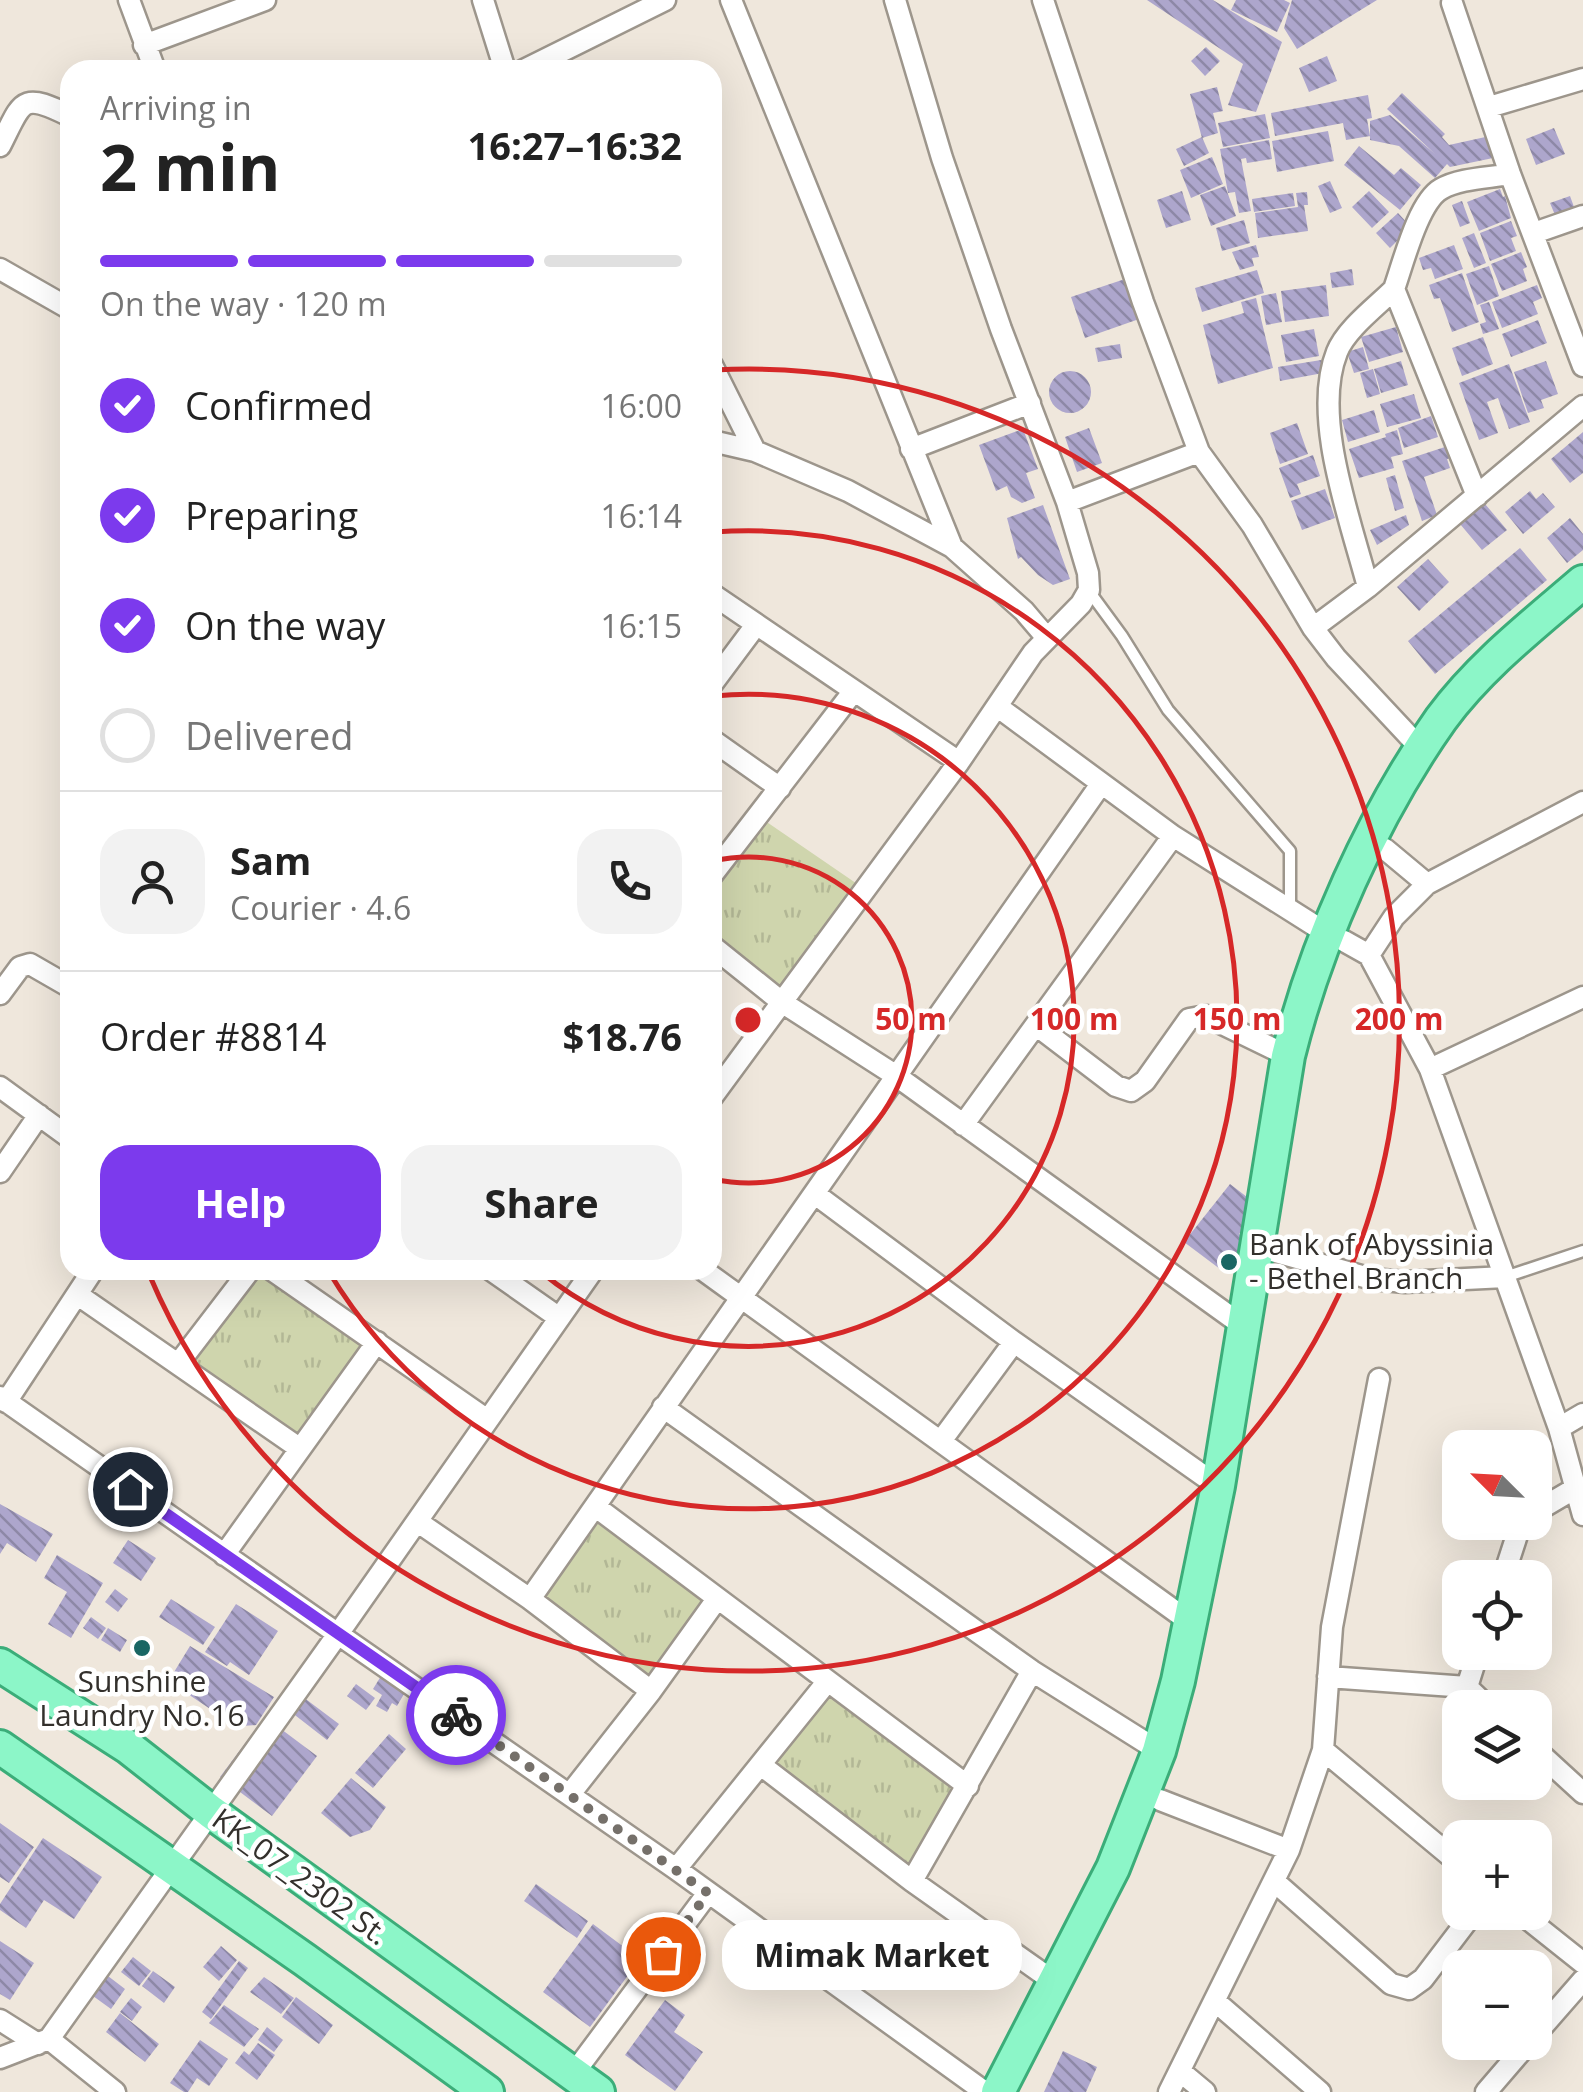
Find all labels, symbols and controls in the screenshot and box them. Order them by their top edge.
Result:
text: Arriving in [100,86,252,129]
text: 16:27–16:32 [468,119,682,171]
text: 2 min [100,122,280,210]
text: On the way · 120 m [100,282,387,325]
icon: check [100,378,155,433]
text: Confirmed [185,379,373,431]
text: 16:00 [600,384,682,427]
icon: check [100,488,155,543]
text: Preparing [185,489,358,541]
text: 16:14 [600,494,682,537]
icon: check [100,598,155,653]
text: On the way [185,599,385,651]
text: 16:15 [600,604,682,647]
text: Delivered [185,709,354,761]
button: person [100,829,205,934]
button: phone [577,829,682,934]
text: Sam [230,834,311,886]
text: Courier · 4.6 [230,886,411,929]
text: 50 m [875,998,947,1039]
text: 100 m [1030,998,1118,1039]
text: 150 m [1193,998,1281,1039]
text: 200 m [1355,998,1443,1039]
centre of rings [730,1002,766,1038]
text: Order #8814 [100,1010,327,1062]
text: $18.76 [563,1010,682,1062]
button: Help [100,1145,381,1260]
button: Share [401,1145,682,1260]
place label: Bank of Abyssinia - Bethel Branch [1249,1223,1494,1298]
marker: Bank of Abyssinia - Bethel Branch [1218,1251,1240,1273]
north arrow [1442,1430,1552,1540]
map controls [1442,1430,1552,2060]
pin [88,1447,173,1532]
icon: home [103,1462,158,1517]
button: locate [1442,1560,1552,1670]
marker: Sunshine Laundry No.16 [131,1637,153,1659]
place label: Sunshine Laundry No.16 [39,1660,245,1735]
courier [406,1665,506,1765]
icon: bike [429,1688,484,1743]
button: layers [1442,1690,1552,1800]
street label: KK_07_2302 St. [204,1798,397,1954]
button: + [1442,1820,1552,1930]
pin [621,1912,706,1997]
callout: Mimak Market [723,1919,1023,1989]
icon: bag [636,1927,691,1982]
text: Mimak Market [754,1933,990,1976]
button: − [1442,1950,1552,2060]

